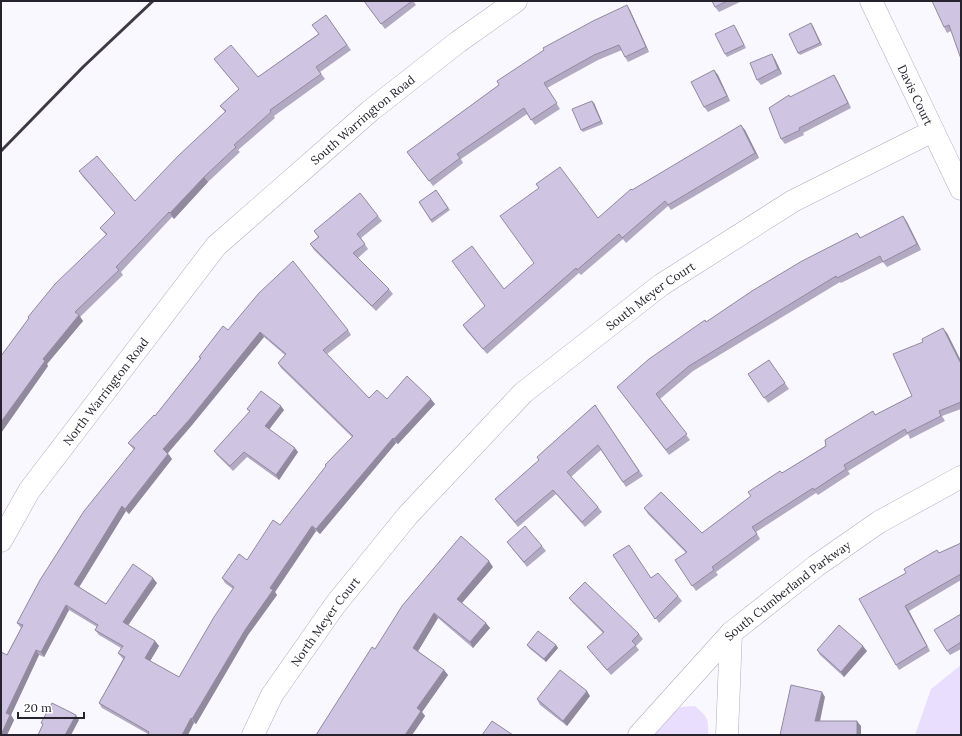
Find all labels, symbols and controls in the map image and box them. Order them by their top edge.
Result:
street label: Davis Court [895,62,937,128]
street label: South Warrington Road [307,72,417,167]
street label: South Meyer Court [602,258,698,333]
street label: North Warrington Road [59,334,151,448]
street label: South Cumberland Parkway [721,537,854,643]
street label: North Meyer Court [287,573,363,669]
scale bar [18,694,84,720]
text: 20 m [24,700,52,715]

